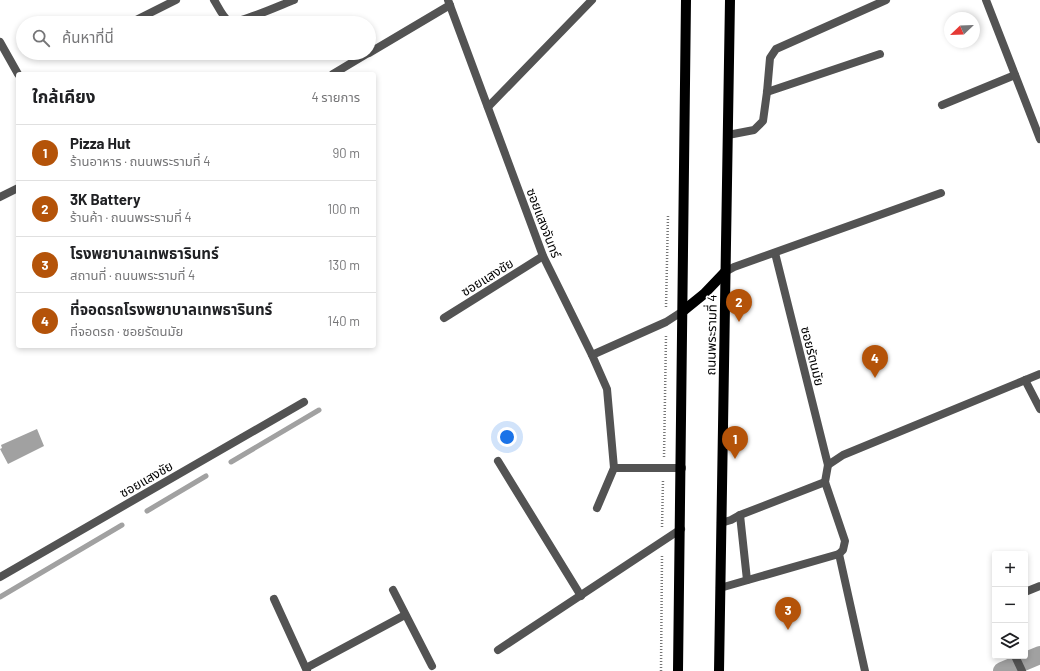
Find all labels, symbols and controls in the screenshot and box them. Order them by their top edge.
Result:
north arrow [944,12,980,48]
search box [16,16,376,60]
icon: search [30,27,52,49]
text: ค้นหาที่นี่ [62,28,114,46]
text: ใกล้เคียง [32,86,95,106]
text: 4 รายการ [311,89,360,105]
text: Pizza Hut [70,134,131,152]
text: 1 [43,145,47,161]
text: 90 m [333,145,360,161]
text: ร้านอาหาร · ถนนพระรามที่ 4 [70,153,210,169]
street label: ซอยแสงจันทร์ [523,186,565,261]
text: 3K Battery [70,190,140,208]
text: 2 [41,201,49,217]
text: 100 m [327,201,360,217]
text: ร้านค้า · ถนนพระรามที่ 4 [70,209,192,225]
text: โรงพยาบาลเทพธารินทร์ [70,244,219,262]
street label: ซอยแสงชัย [458,255,516,299]
text: 3 [41,257,49,273]
text: 130 m [328,257,360,273]
text: สถานที่ · ถนนพระรามที่ 4 [70,267,195,283]
pin: 2 [726,289,752,322]
street label: ถนนพระรามที่ 4 [701,294,720,376]
text: ที่จอดรถโรงพยาบาลเทพธารินทร์ [70,300,272,318]
text: 4 [41,313,49,329]
text: 140 m [328,313,360,329]
text: ที่จอดรถ · ซอยรัตนมัย [70,323,183,339]
street label: ซอยรัตนมัย [798,325,828,387]
pin: 4 [862,345,888,378]
pin: 1 [722,426,748,459]
your location [497,427,517,447]
street label: ซอยแสงชัย [116,457,176,501]
map controls [992,551,1028,659]
button: + [992,551,1028,587]
button: − [992,587,1028,623]
pin: 3 [775,597,801,630]
button: layers [992,623,1028,659]

